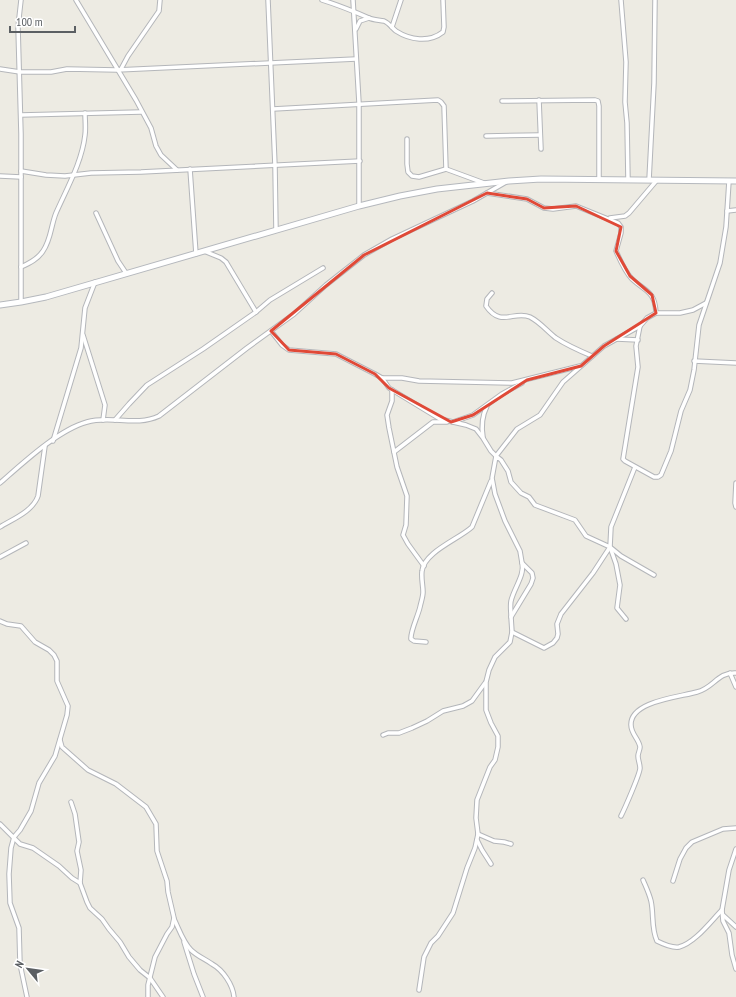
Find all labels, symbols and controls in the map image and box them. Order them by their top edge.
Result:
scale bar [10,8,75,34]
text: 100 m [16,14,43,29]
north arrow [8,949,48,989]
text: N [12,958,27,970]

